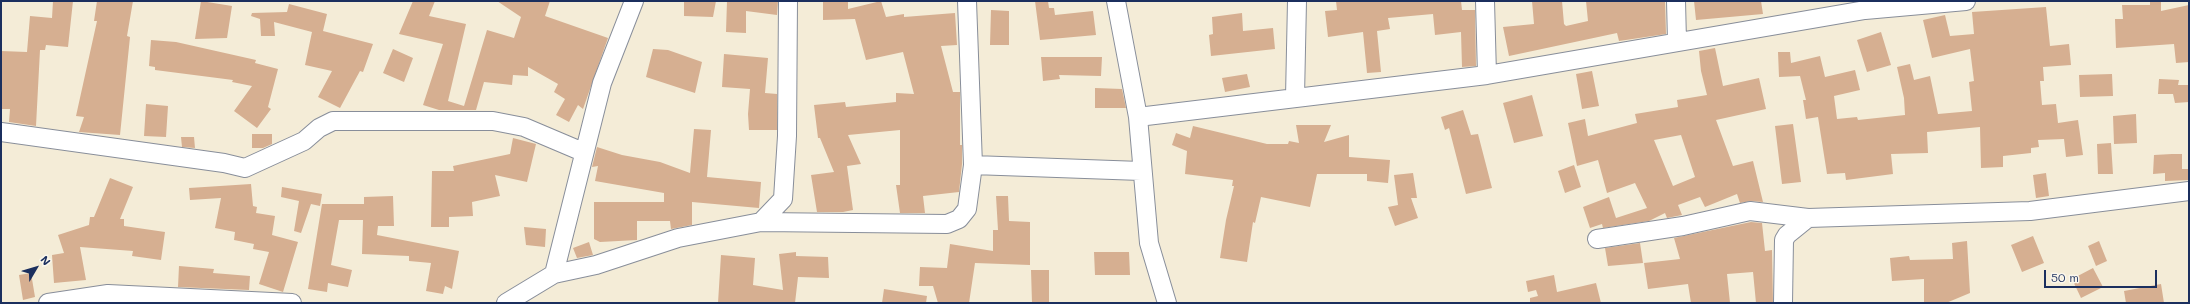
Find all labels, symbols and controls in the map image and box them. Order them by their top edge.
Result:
north arrow [16,248,56,288]
text: N [37,252,54,268]
scale bar [2046,262,2159,288]
text: 50 m [2051,269,2079,285]

